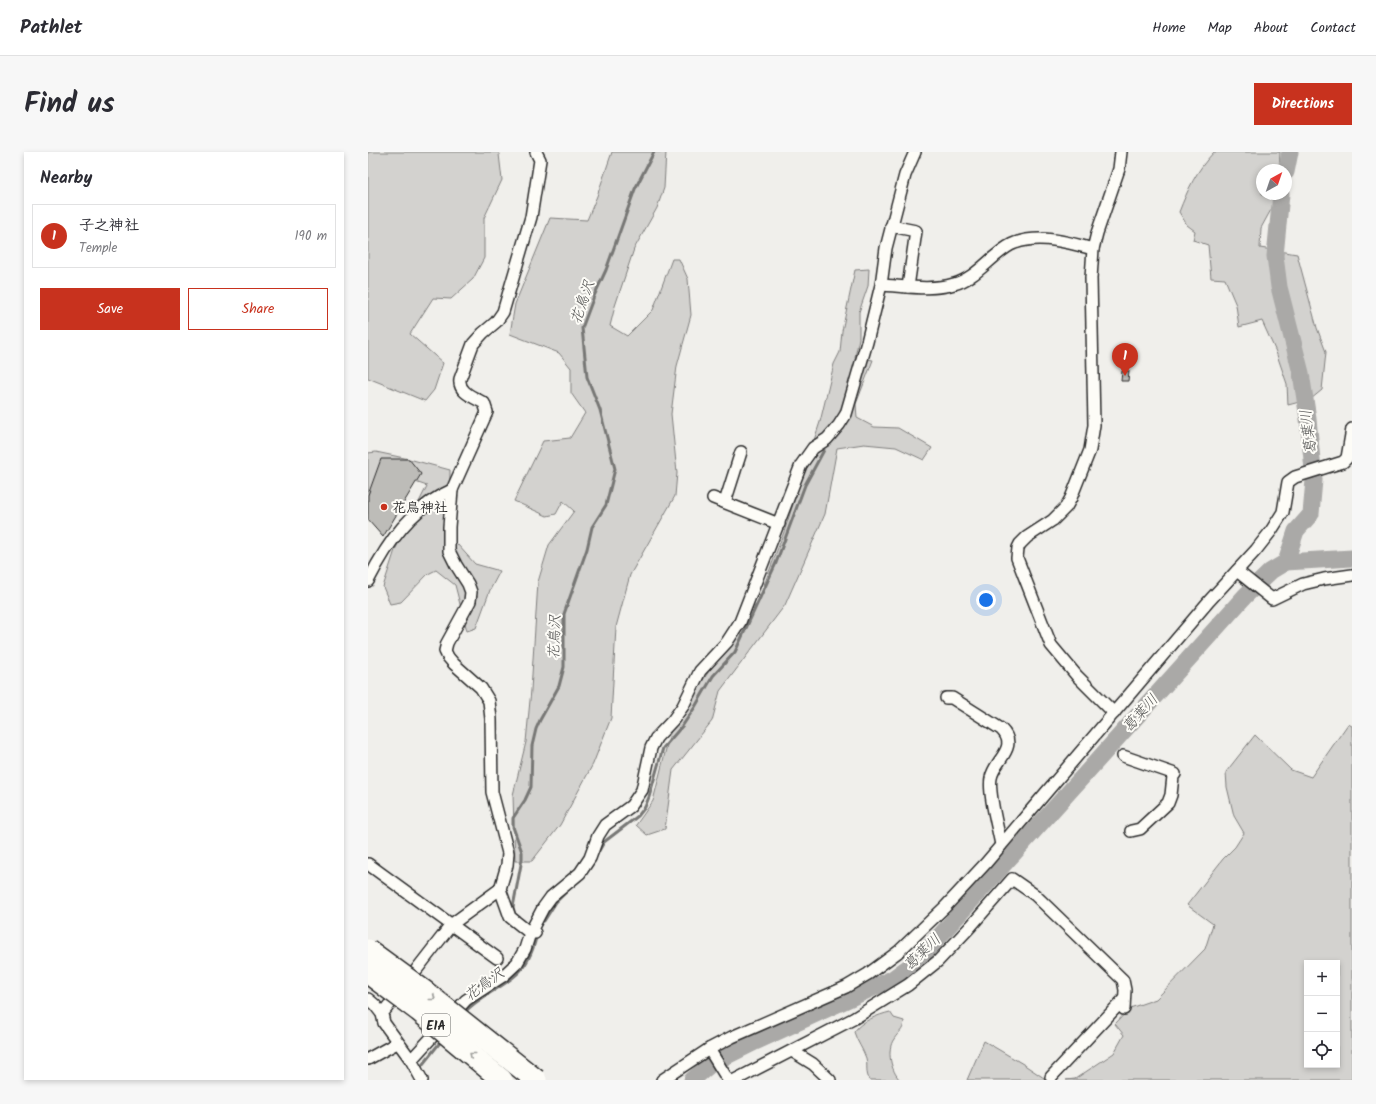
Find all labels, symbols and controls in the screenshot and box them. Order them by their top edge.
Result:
text: Pathlet [20,13,82,43]
text: Home [1152,17,1186,39]
text: Map [1208,17,1232,39]
text: About [1254,17,1288,39]
text: Contact [1310,17,1356,39]
text: Find us [24,82,115,127]
button: Directions [1254,83,1352,125]
north arrow [1256,164,1292,200]
text: Nearby [40,165,92,192]
text: 子之神社 [79,214,139,238]
text: 1 [52,226,56,247]
text: 190 m [295,226,327,247]
text: Temple [79,238,117,259]
water label: 花鳥沢 [564,276,602,328]
button: Save [40,288,180,330]
button: Share [188,288,328,330]
pin: 1 [1112,343,1138,376]
water label: 葛葉川 [1294,408,1324,456]
place label: 花鳥神社 [392,497,448,519]
marker: 花鳥神社 [379,502,389,512]
your location [976,590,996,610]
water label: 花鳥沢 [542,613,568,660]
water label: 葛葉川 [1117,689,1165,738]
water label: 葛葉川 [898,928,947,977]
map controls [1304,960,1340,1068]
button: + [1304,960,1340,996]
water label: 花鳥沢 [459,961,511,1008]
one-way arrow [428,994,435,1001]
button: − [1304,996,1340,1032]
road number: E1A [422,1014,450,1036]
button: locate [1304,1032,1340,1068]
one-way arrow [469,1053,477,1060]

